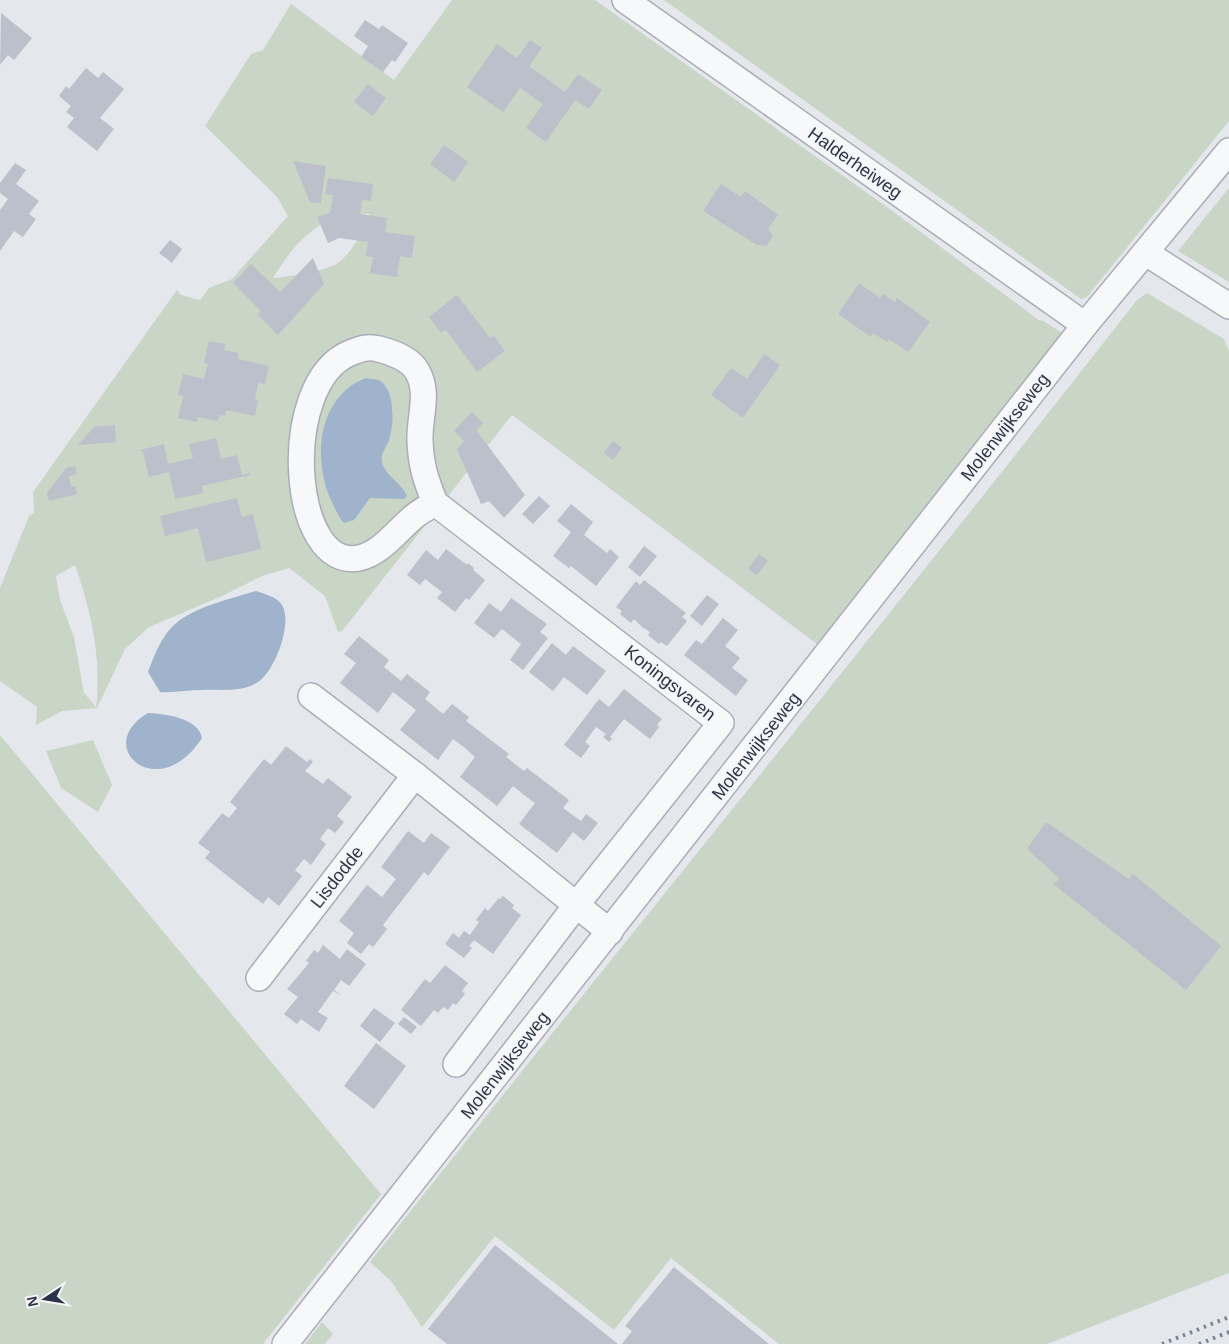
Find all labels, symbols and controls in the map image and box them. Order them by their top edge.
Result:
street label: Halderheiweg [804,123,906,203]
street label: Molenwijkseweg [957,369,1053,485]
street label: Koningsvaren [620,641,720,725]
street label: Molenwijkseweg [708,688,804,804]
street label: Lisdodde [307,842,367,912]
street label: Molenwijkseweg [457,1007,553,1123]
north arrow [20,1274,70,1324]
text: N [23,1295,41,1308]

